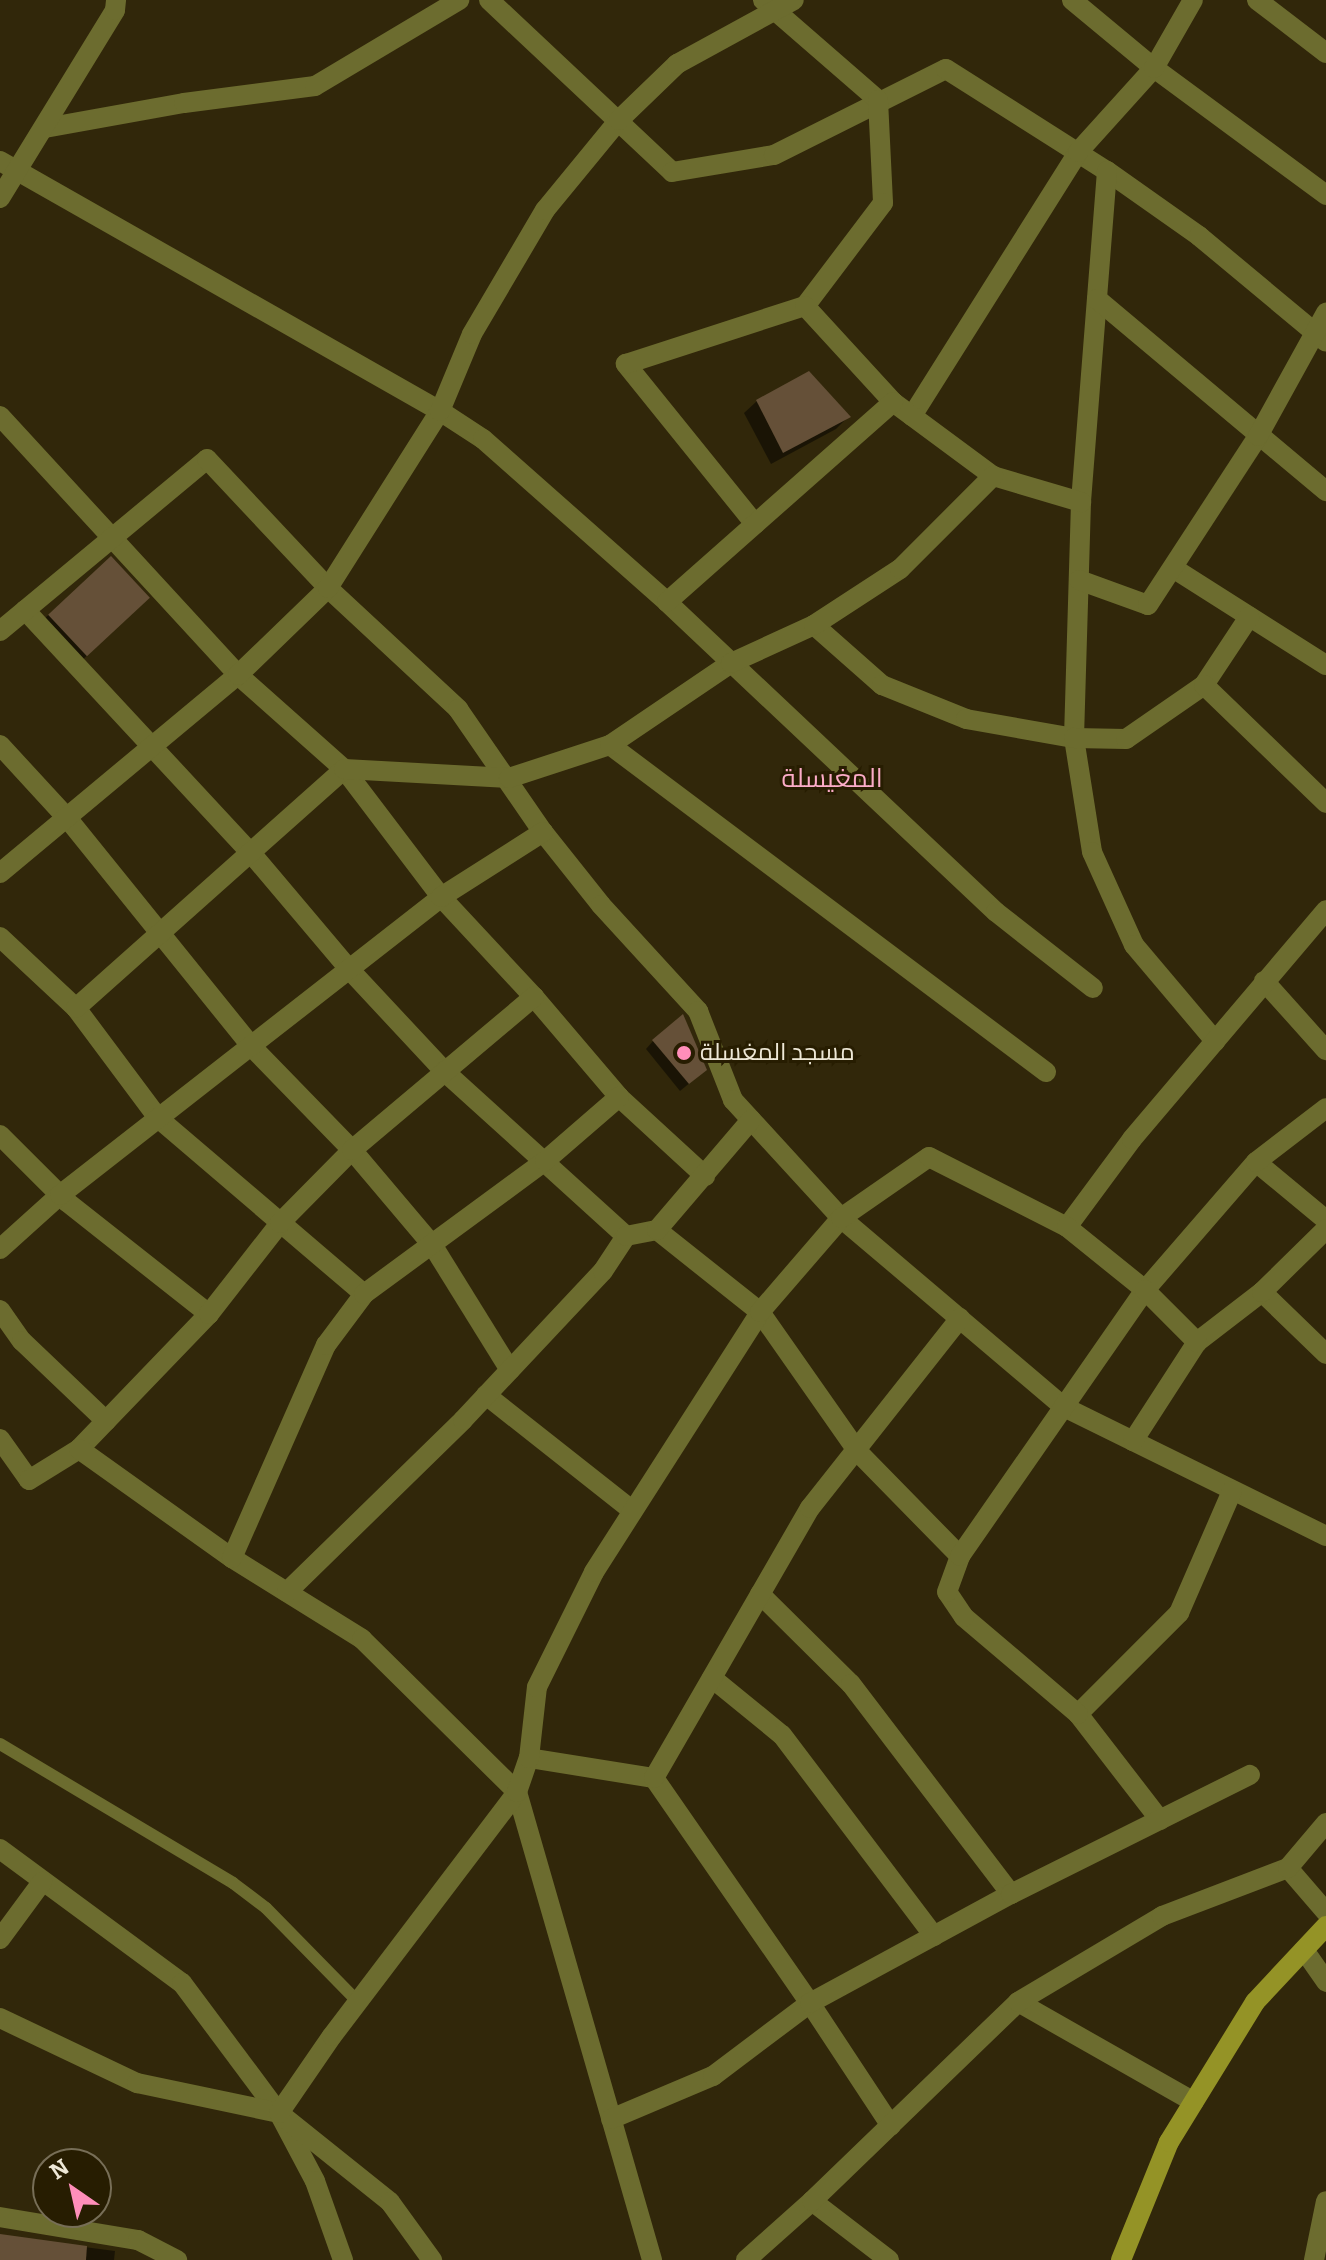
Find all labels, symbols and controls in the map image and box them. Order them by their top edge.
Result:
district label: المغيسلة [781,763,883,795]
place label: مسجد المغسلة [700,1039,855,1067]
marker: مسجد المغسلة [675,1044,693,1062]
north arrow [32,2148,112,2228]
text: N [45,2153,74,2185]

